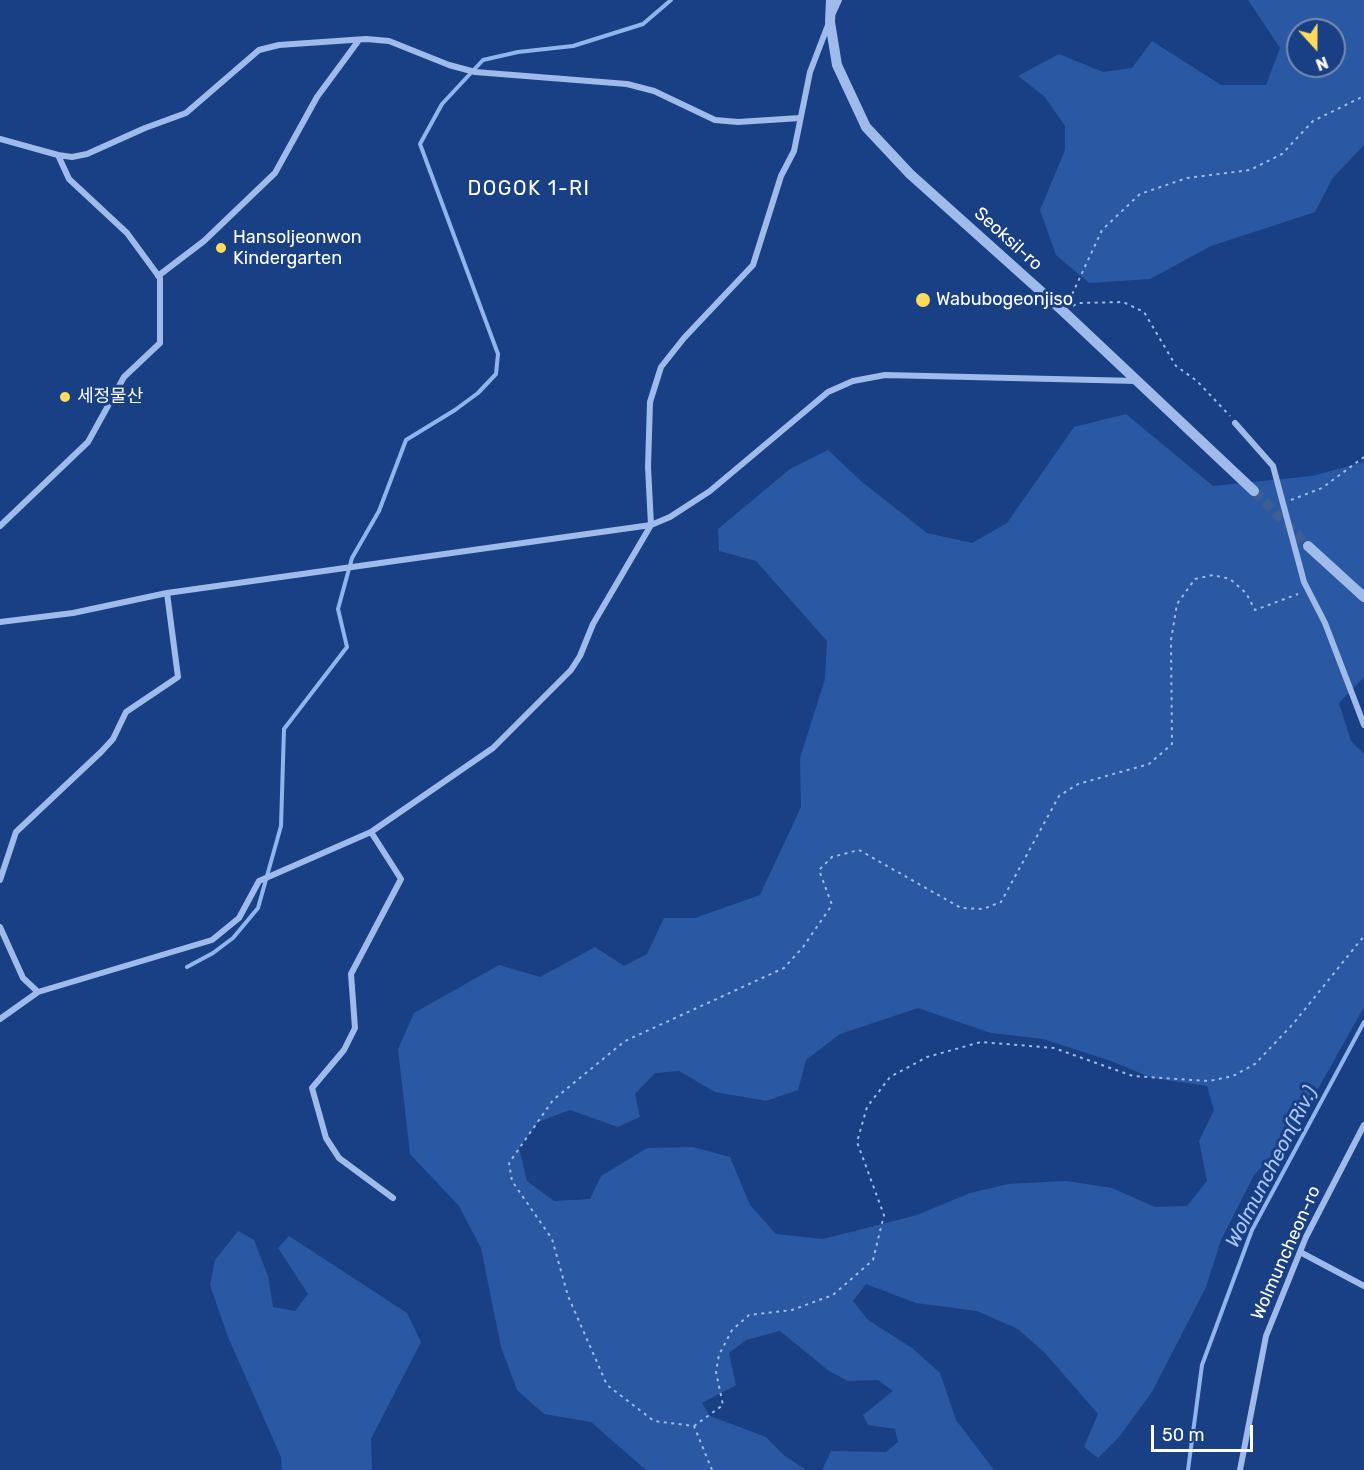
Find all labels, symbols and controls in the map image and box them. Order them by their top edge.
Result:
north arrow [1286,18,1346,78]
text: N [1313,52,1331,74]
district label: DOGOK 1-RI [467,177,591,201]
street label: Seoksil-ro [969,203,1047,275]
place label: Hansoljeonwon Kindergarten [233,227,362,270]
marker: Hansoljeonwon Kindergarten [214,241,228,255]
place label: Wabubogeonjiso [936,289,1073,311]
marker: Wabubogeonjiso [914,291,932,309]
place label: 세정물산 [77,386,143,408]
marker: 세정물산 [58,390,72,404]
water label: Wolmuncheon(Riv.) [1221,1082,1323,1252]
street label: Wolmuncheon-ro [1247,1183,1325,1323]
scale bar [1154,1413,1256,1451]
text: 50 m [1162,1424,1205,1446]

